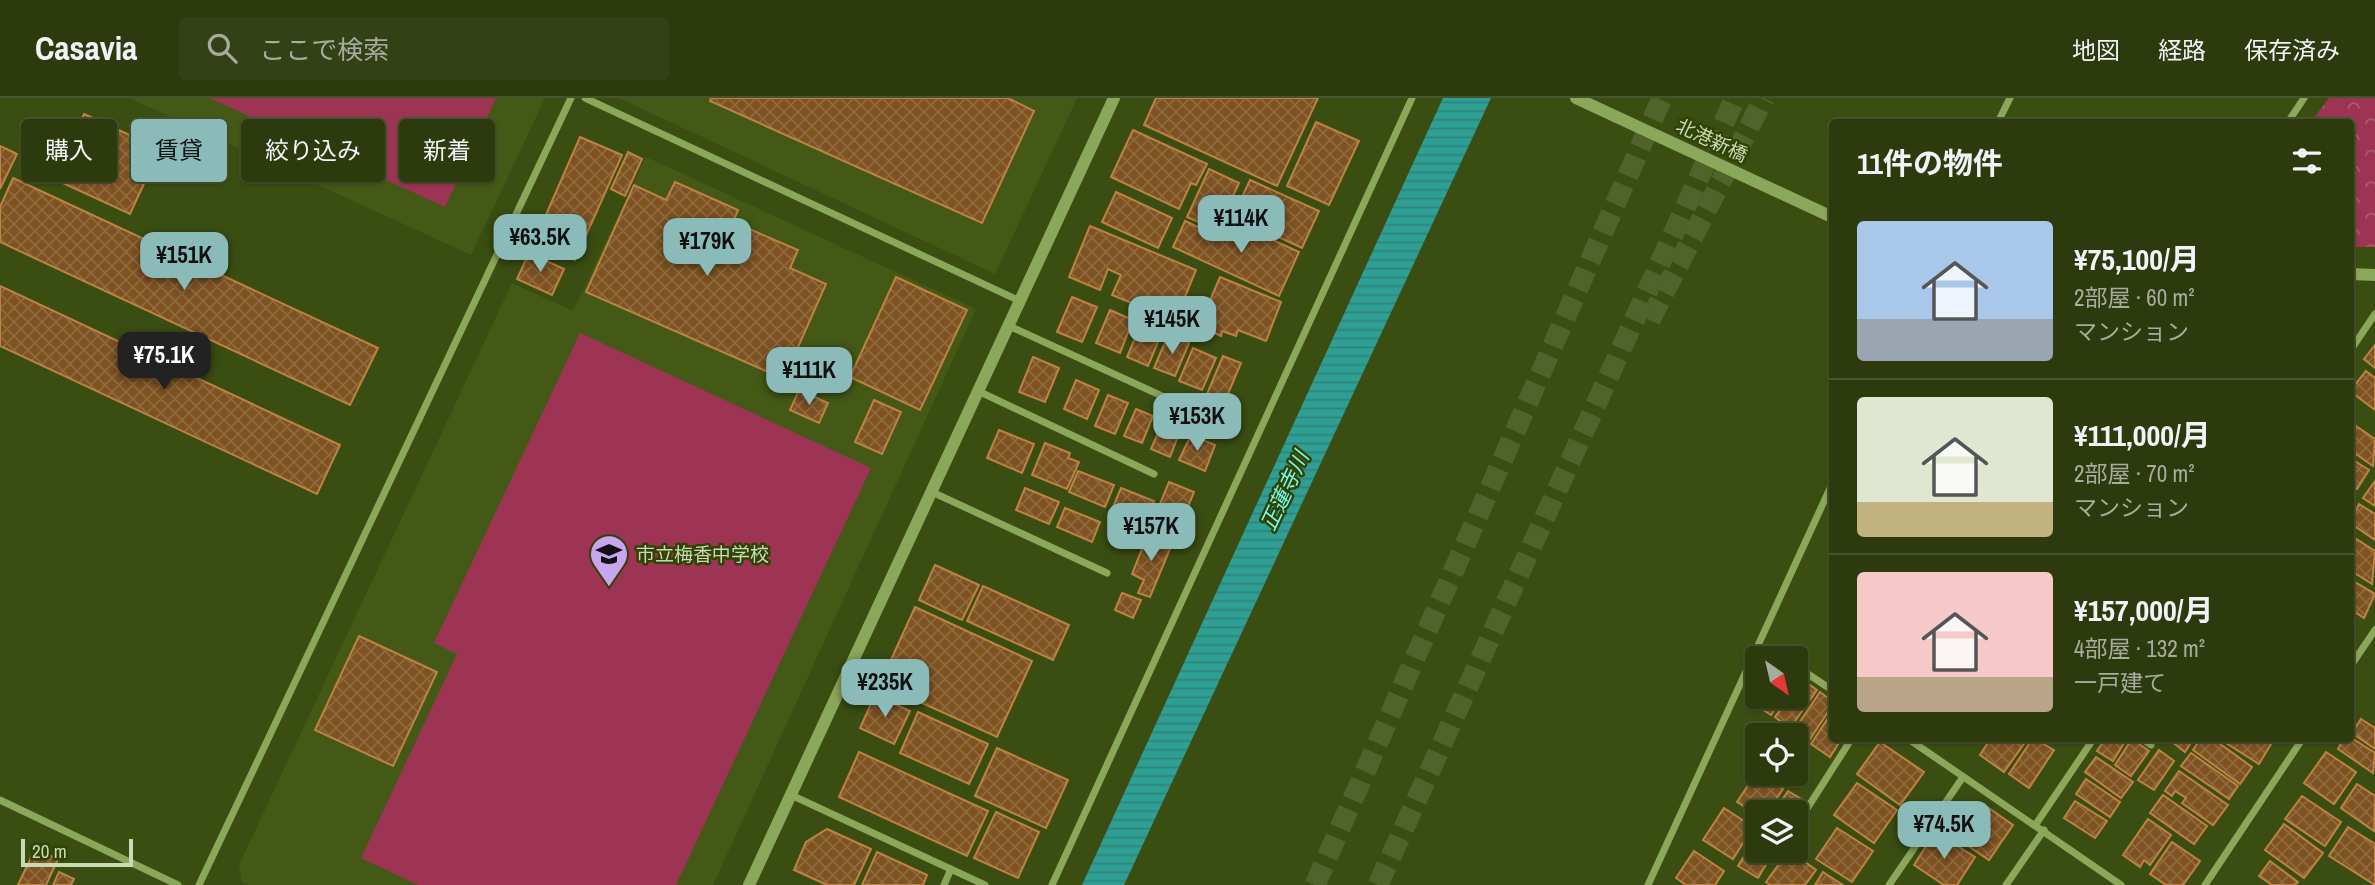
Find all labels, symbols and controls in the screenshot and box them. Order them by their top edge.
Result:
search box [179,17,669,80]
text: Casavia [35,26,137,70]
icon: search [203,29,241,67]
text: ここで検索 [259,32,389,67]
text: 地図 [2072,34,2120,66]
text: 経路 [2158,34,2206,66]
text: 保存済み [2244,34,2340,66]
street label: 北港新橋 [1672,112,1752,168]
chip: 購入 [21,119,117,182]
chip: 賃貸 [131,119,227,182]
chip: 絞り込み [241,119,385,182]
chip: 新着 [399,119,495,182]
icon: filters [2288,142,2326,180]
text: 11件の物件 [1857,143,2003,183]
pin: ¥114K [1192,195,1290,255]
text: ¥114K [1214,202,1268,233]
pin: ¥63.5K [483,214,597,274]
pin: ¥179K [658,218,756,278]
text: ¥63.5K [510,221,570,252]
text: ¥179K [679,225,735,256]
pin: ¥151K [135,232,233,292]
text: ¥151K [156,239,212,270]
text: ¥75,100/月 [2074,239,2200,279]
icon: home [1913,249,1997,333]
text: 2部屋 · 60 m² [2074,282,2194,313]
pin: ¥145K [1123,296,1221,356]
text: ¥145K [1144,303,1200,334]
text: マンション [2074,316,2189,347]
pin: ¥75.1K [107,332,221,392]
text: ¥75.1K [134,339,194,370]
pin: ¥111K [760,348,858,407]
text: ¥111K [782,354,836,385]
pin: ¥153K [1148,394,1246,453]
text: ¥153K [1169,400,1225,431]
text: ¥111,000/月 [2074,415,2211,455]
icon: home [1913,425,1997,509]
water label: 正蓮寺川 [1254,445,1316,535]
text: 2部屋 · 70 m² [2074,458,2194,489]
text: マンション [2074,492,2189,523]
pin: ¥157K [1102,504,1200,563]
text: ¥157K [1123,510,1179,541]
school or university icon: 市立梅香中学校 [588,533,630,588]
place label: 市立梅香中学校 [636,541,769,567]
text: ¥157,000/月 [2074,590,2213,630]
icon: home [1913,600,1997,684]
text: 4部屋 · 132 m² [2074,633,2205,664]
north arrow [1745,646,1808,709]
map controls [1745,646,1808,863]
pin: ¥235K [836,660,934,719]
text: ¥235K [857,666,913,697]
text: 一戸建て [2074,667,2166,698]
button: locate [1745,723,1808,786]
button: layers [1745,800,1808,863]
pin: ¥74.5K [1887,802,2001,861]
text: ¥74.5K [1914,808,1974,839]
scale bar [21,836,133,868]
text: 20 m [32,838,67,864]

